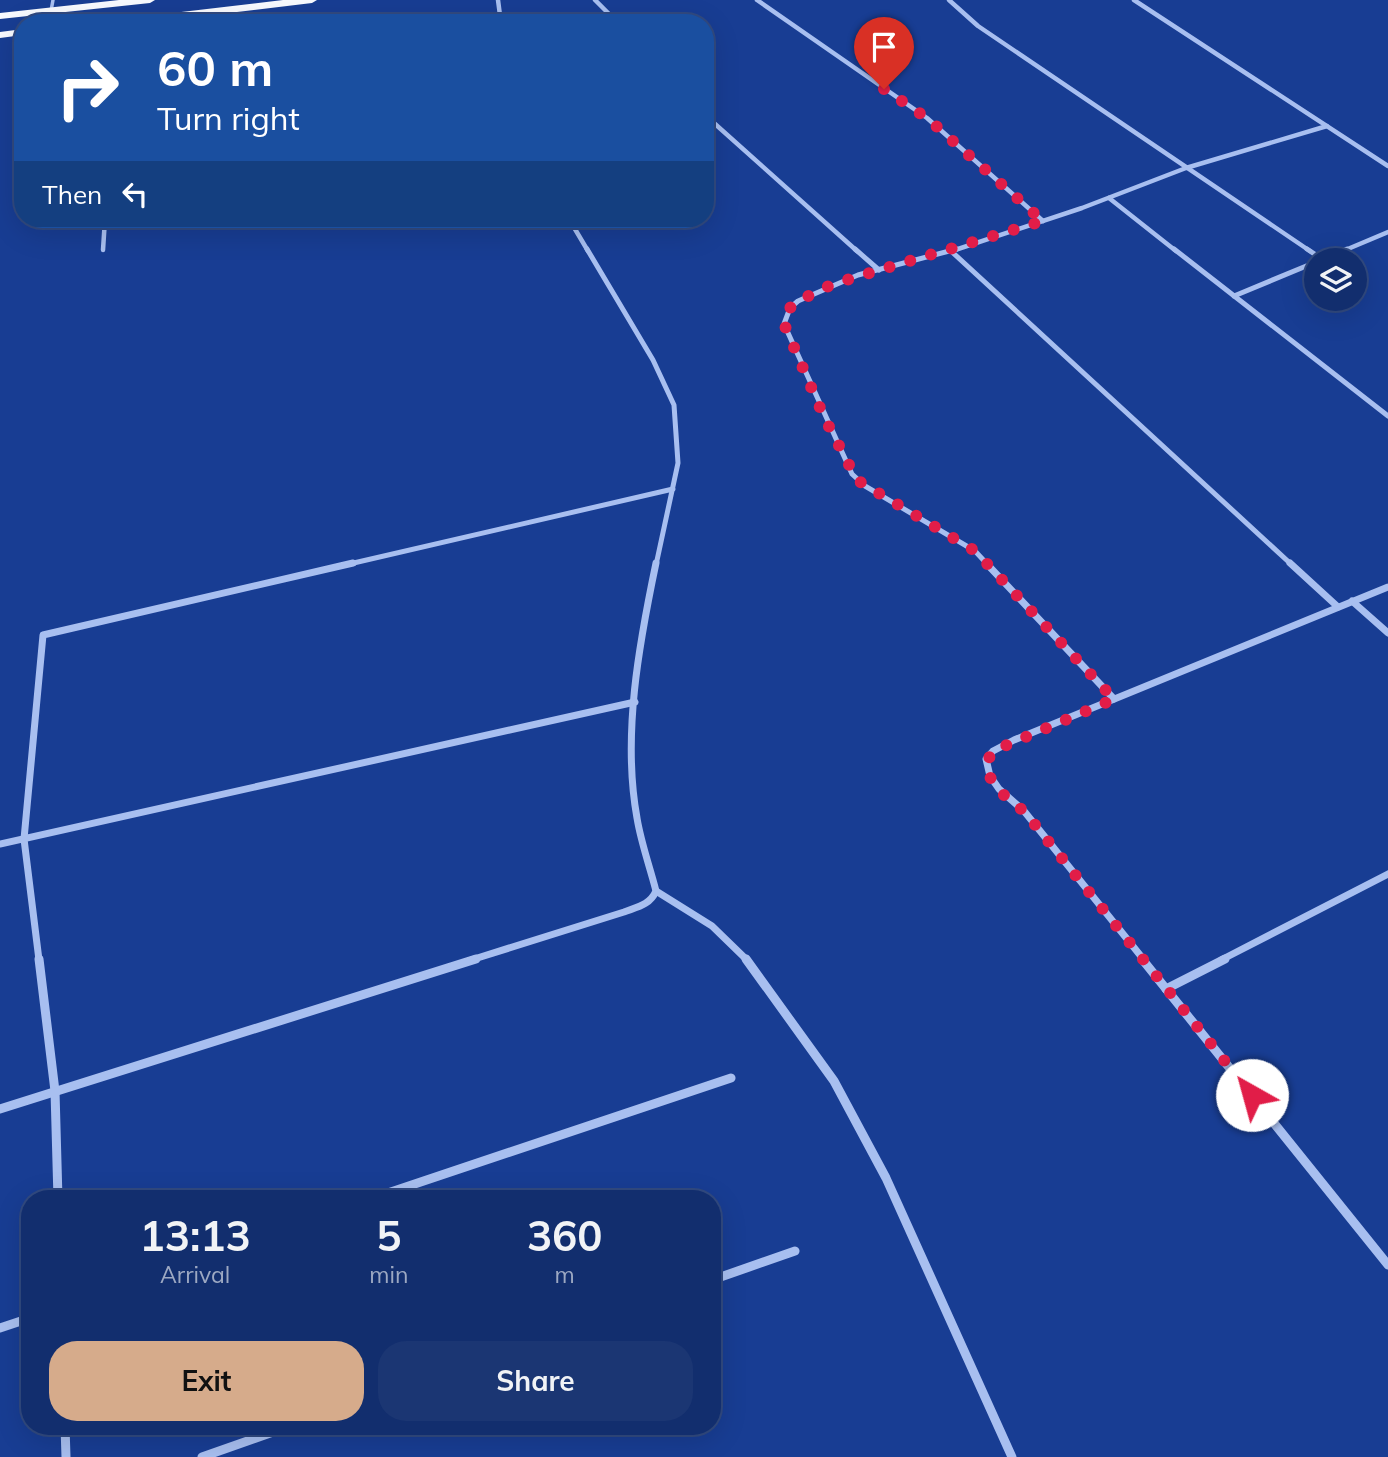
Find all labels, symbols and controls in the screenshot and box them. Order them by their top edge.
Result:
pin [854,17,914,89]
icon: arrive [865,28,903,66]
text: 60 m [157,37,273,98]
icon: right [42,42,133,133]
text: Turn right [157,98,300,138]
icon: left [116,175,154,213]
text: Then [42,178,102,211]
map controls [1304,248,1367,311]
button: layers [1304,248,1367,311]
position arrow [1215,1058,1289,1132]
text: 13:13 [140,1209,251,1262]
text: 5 [376,1209,401,1262]
text: 360 [527,1209,602,1262]
text: Arrival [160,1260,230,1289]
text: min [369,1260,408,1289]
text: m [555,1260,575,1289]
button: Exit [49,1341,364,1421]
button: Share [378,1341,693,1421]

